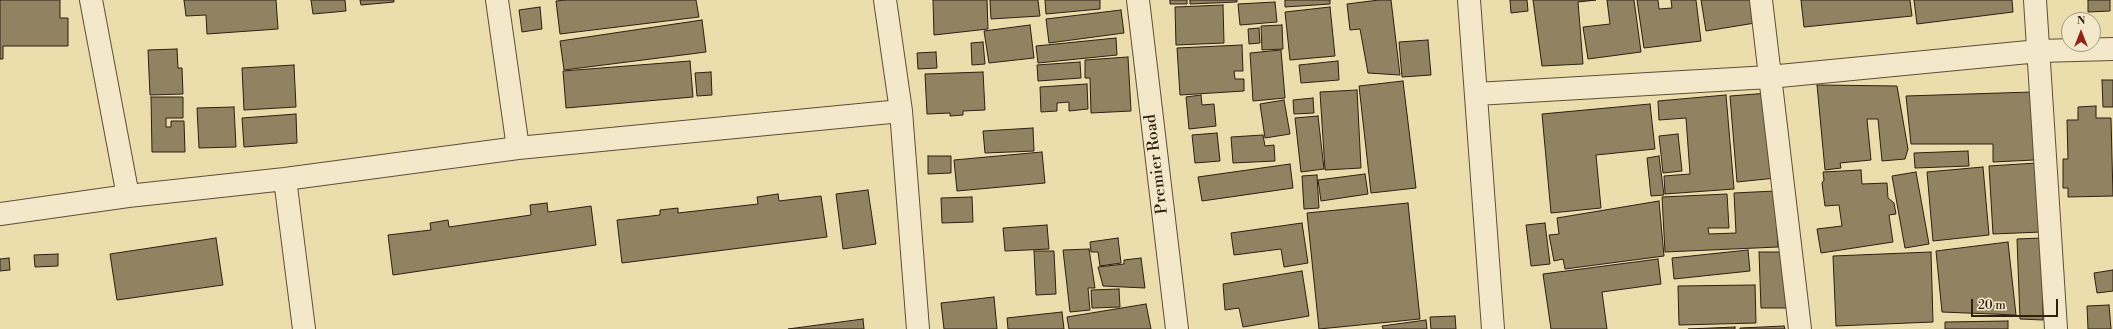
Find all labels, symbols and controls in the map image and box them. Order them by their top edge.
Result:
north arrow [2061,12,2101,52]
text: N [2077,14,2085,28]
street label: Premier Road [1141,113,1173,215]
scale bar [1973,291,2060,317]
text: 20 m [1978,298,2006,313]

